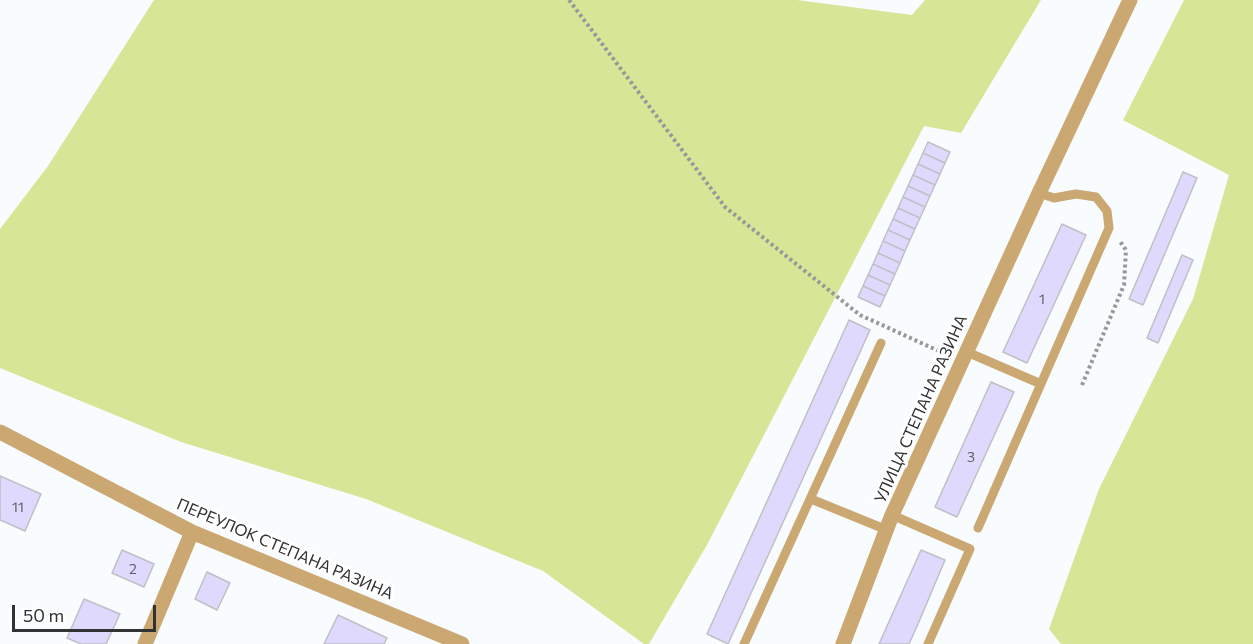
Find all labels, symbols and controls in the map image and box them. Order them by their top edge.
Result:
house number: 1 [1039,291,1045,307]
street label: УЛИЦА СТЕПАНА РАЗИНА [871,312,971,506]
house number: 3 [967,449,975,465]
street label: ПЕРЕУЛОК СТЕПАНА РАЗИНА [174,495,396,603]
house number: 11 [12,499,24,515]
house number: 2 [129,561,137,577]
scale bar [15,593,159,631]
text: 50 m [23,604,64,626]

